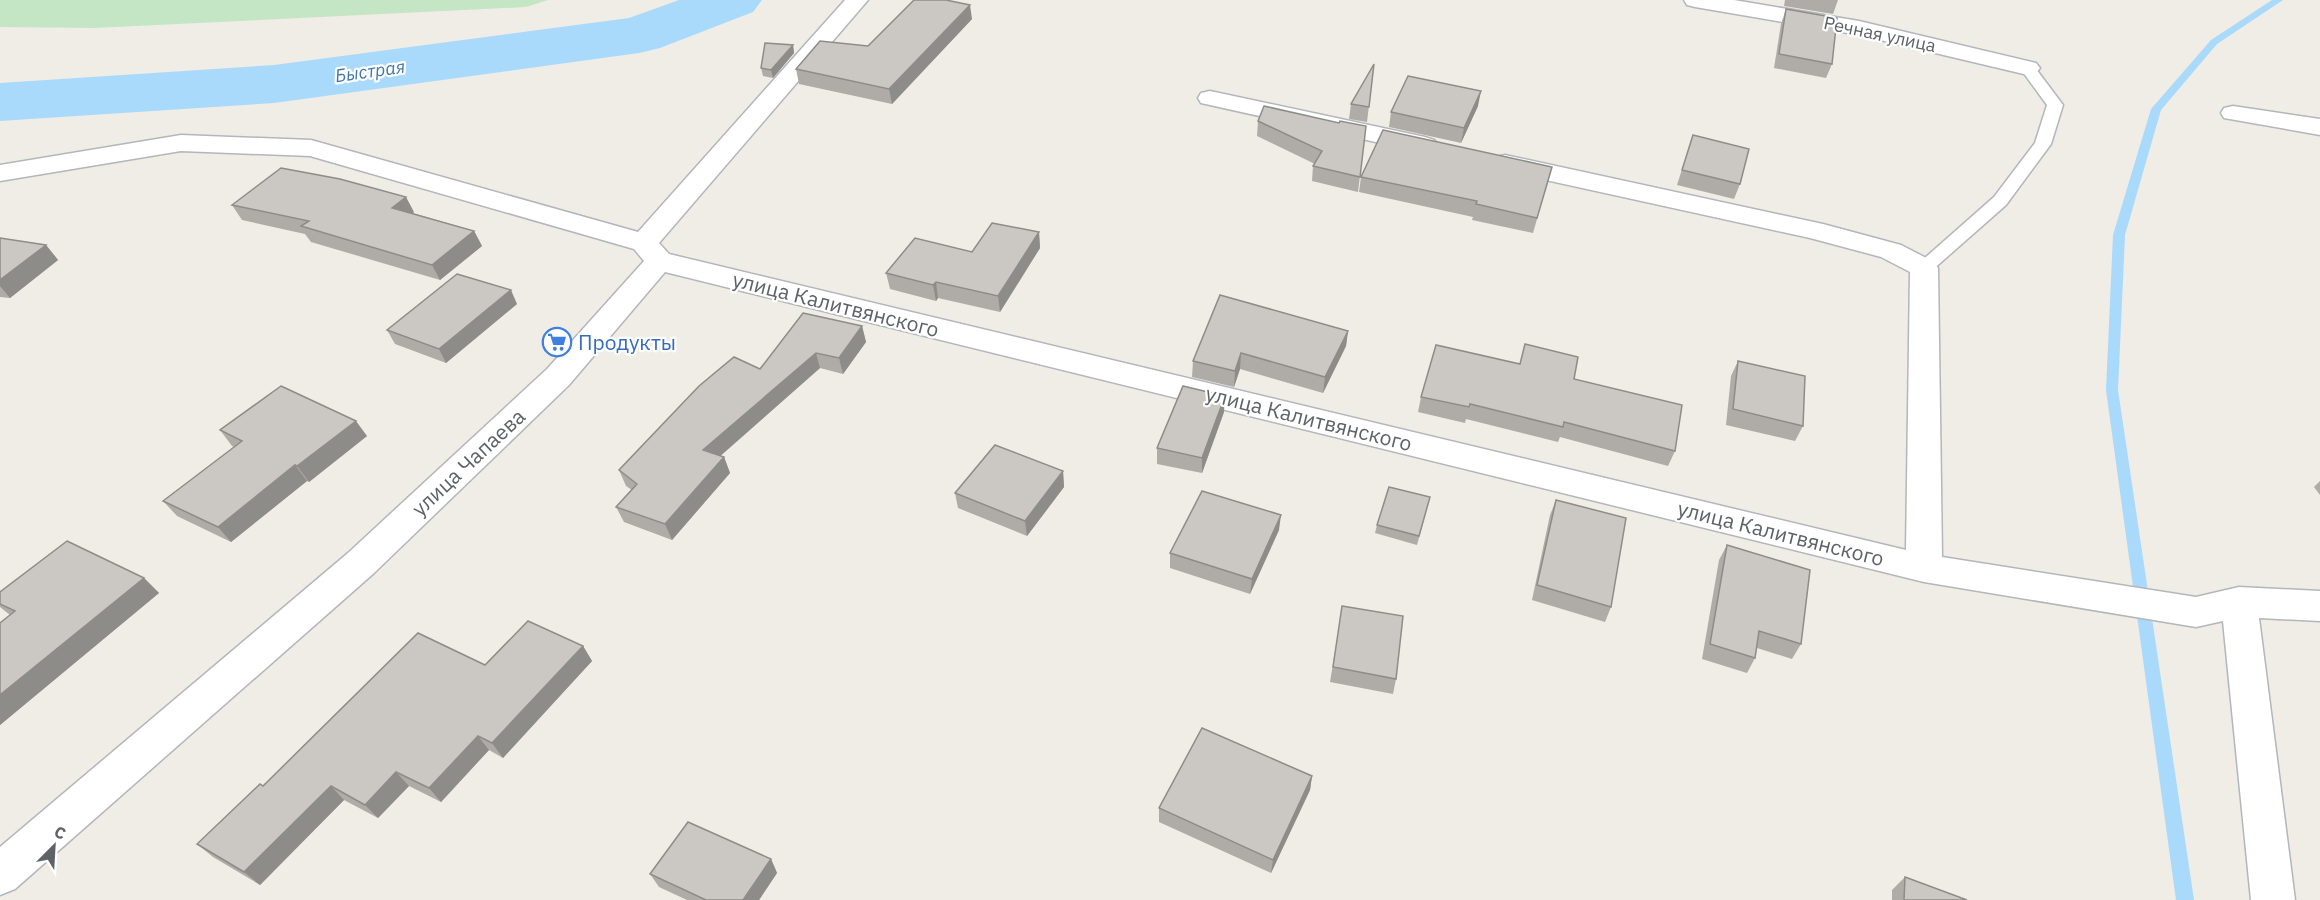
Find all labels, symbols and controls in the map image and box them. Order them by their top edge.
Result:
street label: Речная улица [1822,11,1939,57]
water label: Быстрая [333,55,407,87]
street label: улица Калитвянского [730,265,942,343]
supermarket icon: Продукты [541,326,573,358]
place label: Продукты [578,328,676,356]
street label: улица Калитвянского [1203,379,1415,457]
street label: улица Чапаева [405,402,531,522]
street label: улица Калитвянского [1675,494,1887,572]
north arrow [24,816,84,876]
text: С [51,821,69,844]

